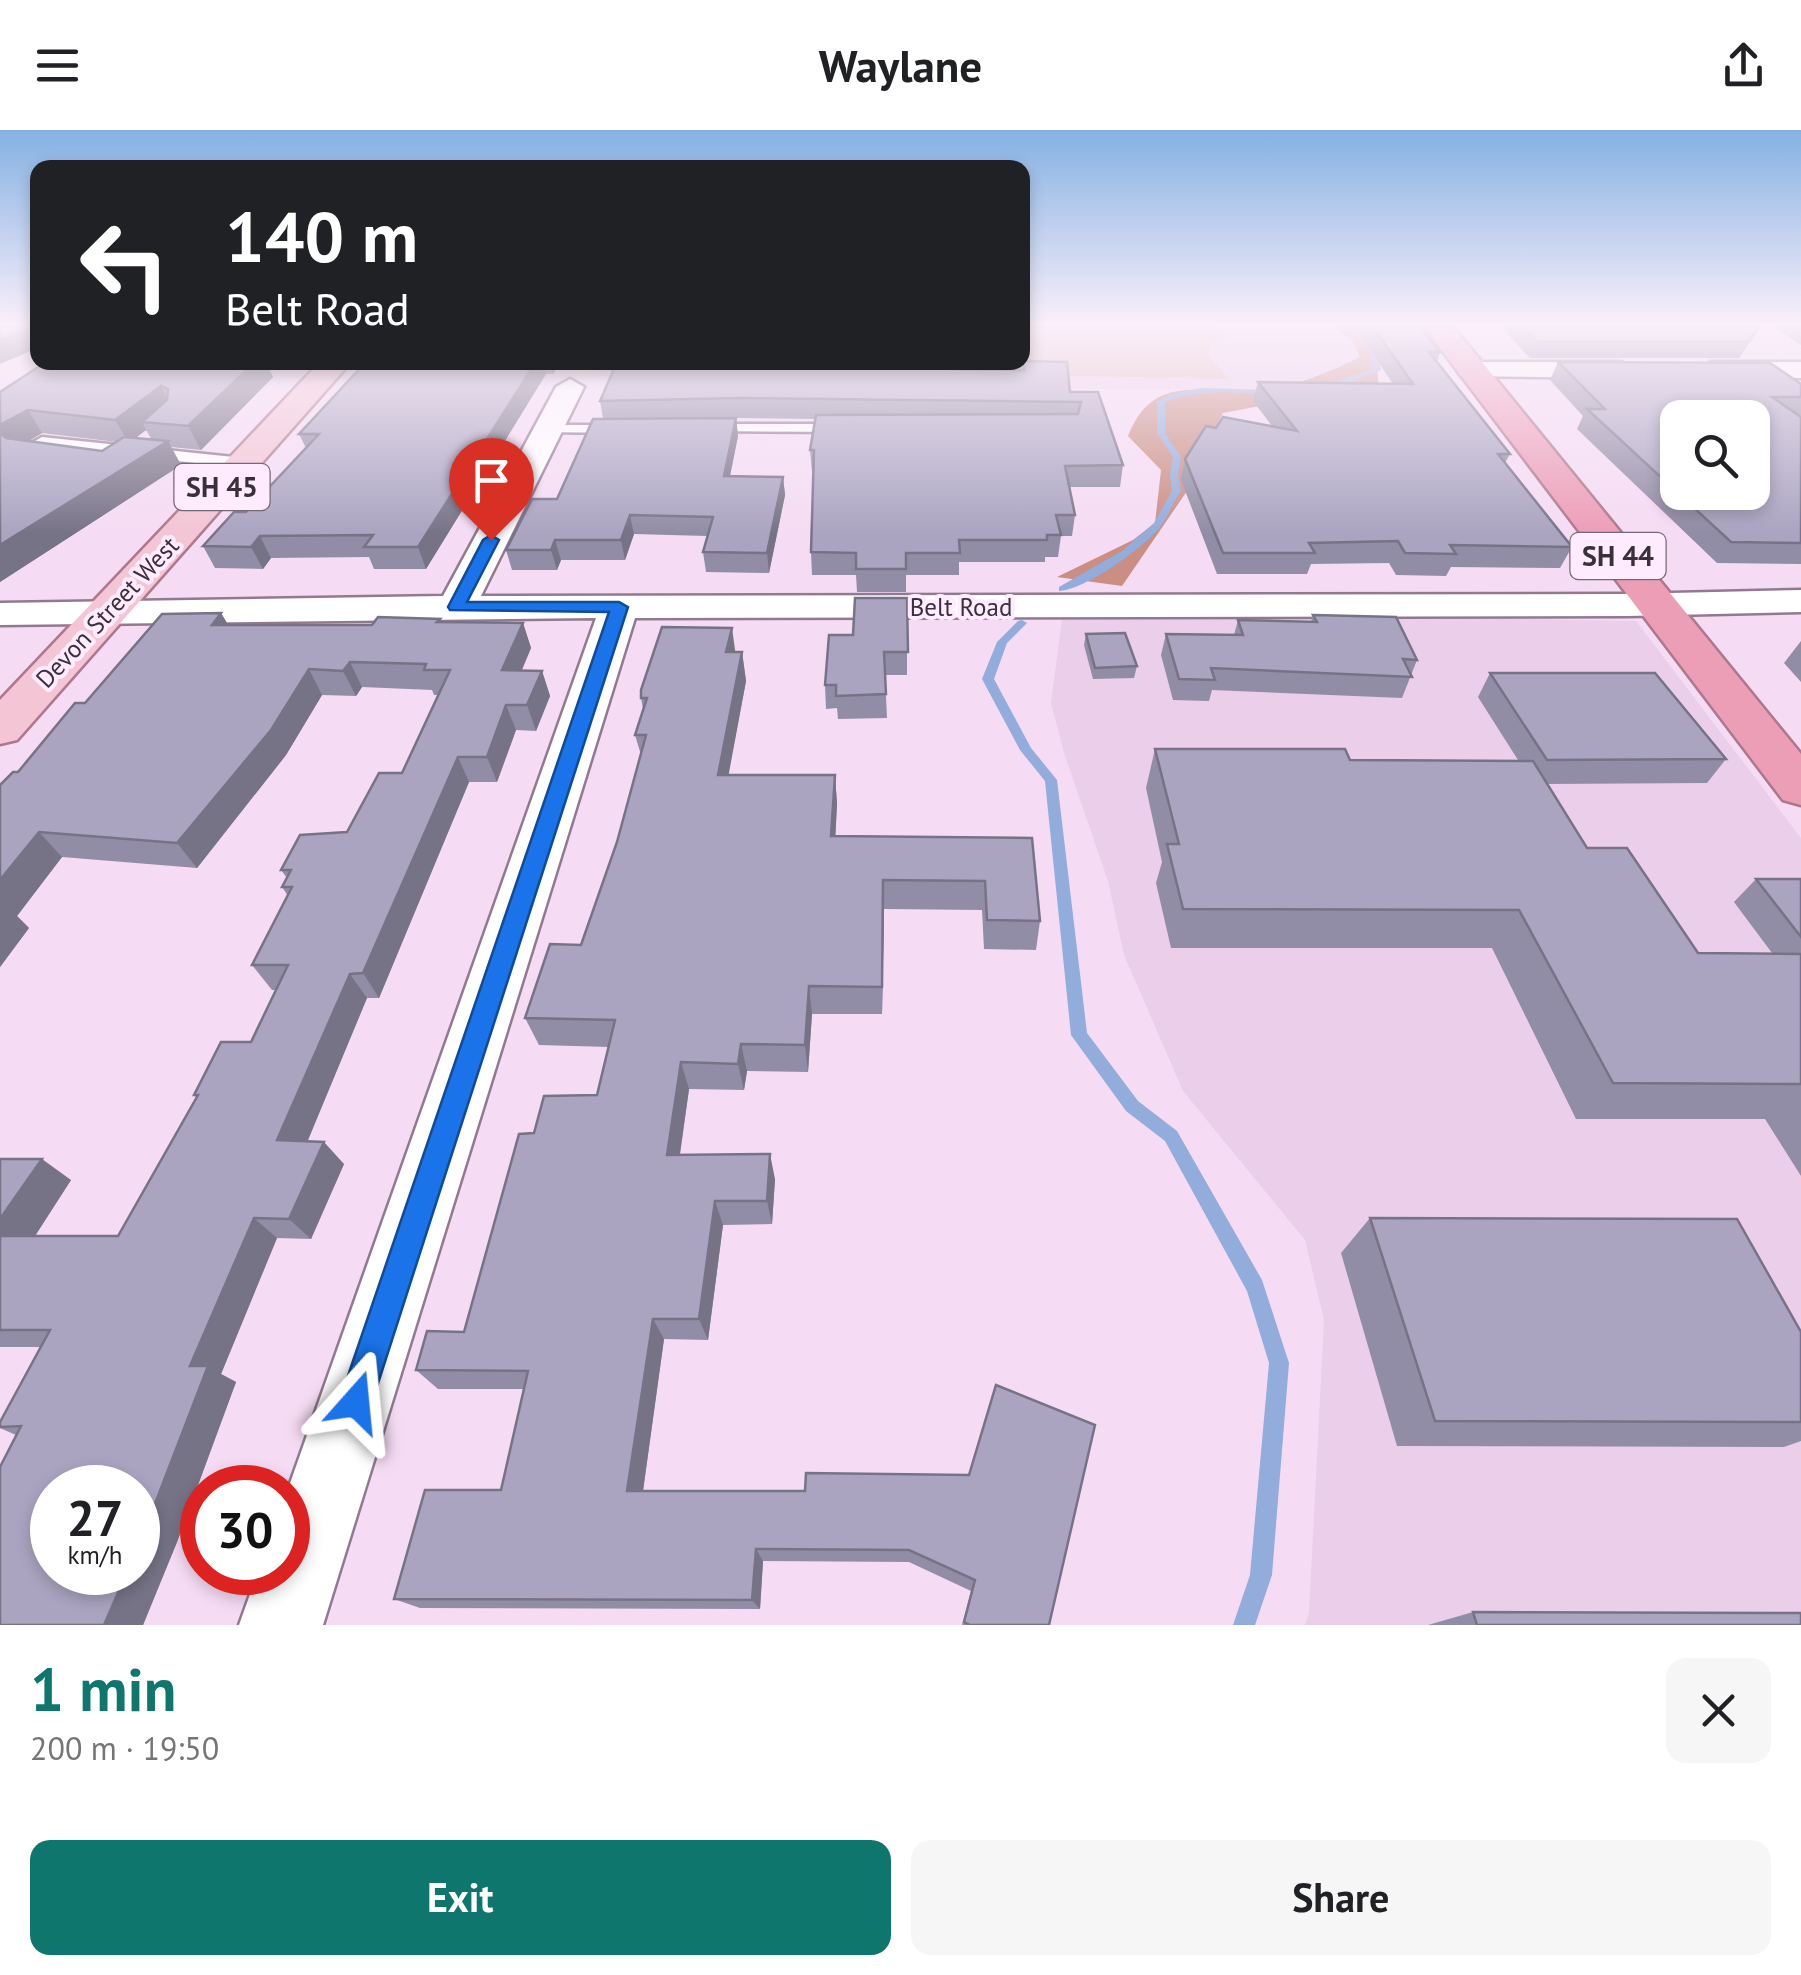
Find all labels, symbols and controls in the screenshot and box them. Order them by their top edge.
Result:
text: Waylane [819,36,982,94]
icon: menu [30,38,85,93]
icon: share [1716,38,1771,93]
text: 140 m [225,191,418,281]
icon: left [60,200,190,330]
text: Belt Road [225,279,410,337]
map controls [1660,400,1770,510]
button: search [1660,400,1770,510]
pin [449,438,534,541]
icon: arrive [464,453,519,508]
road number: SH 45 [174,464,270,510]
street label: Devon Street West [29,529,186,694]
road number: SH 44 [1570,533,1666,579]
street label: Belt Road [910,591,1012,623]
position arrow [304,1350,408,1454]
speed limit sign: 30 [180,1465,310,1595]
text: 27 [67,1485,123,1550]
text: km/h [68,1539,122,1571]
text: 1 min [30,1650,176,1728]
button: close [1666,1658,1771,1763]
text: 200 m · 19:50 [30,1727,219,1769]
button: Exit [30,1840,891,1955]
button: Share [911,1840,1771,1955]

